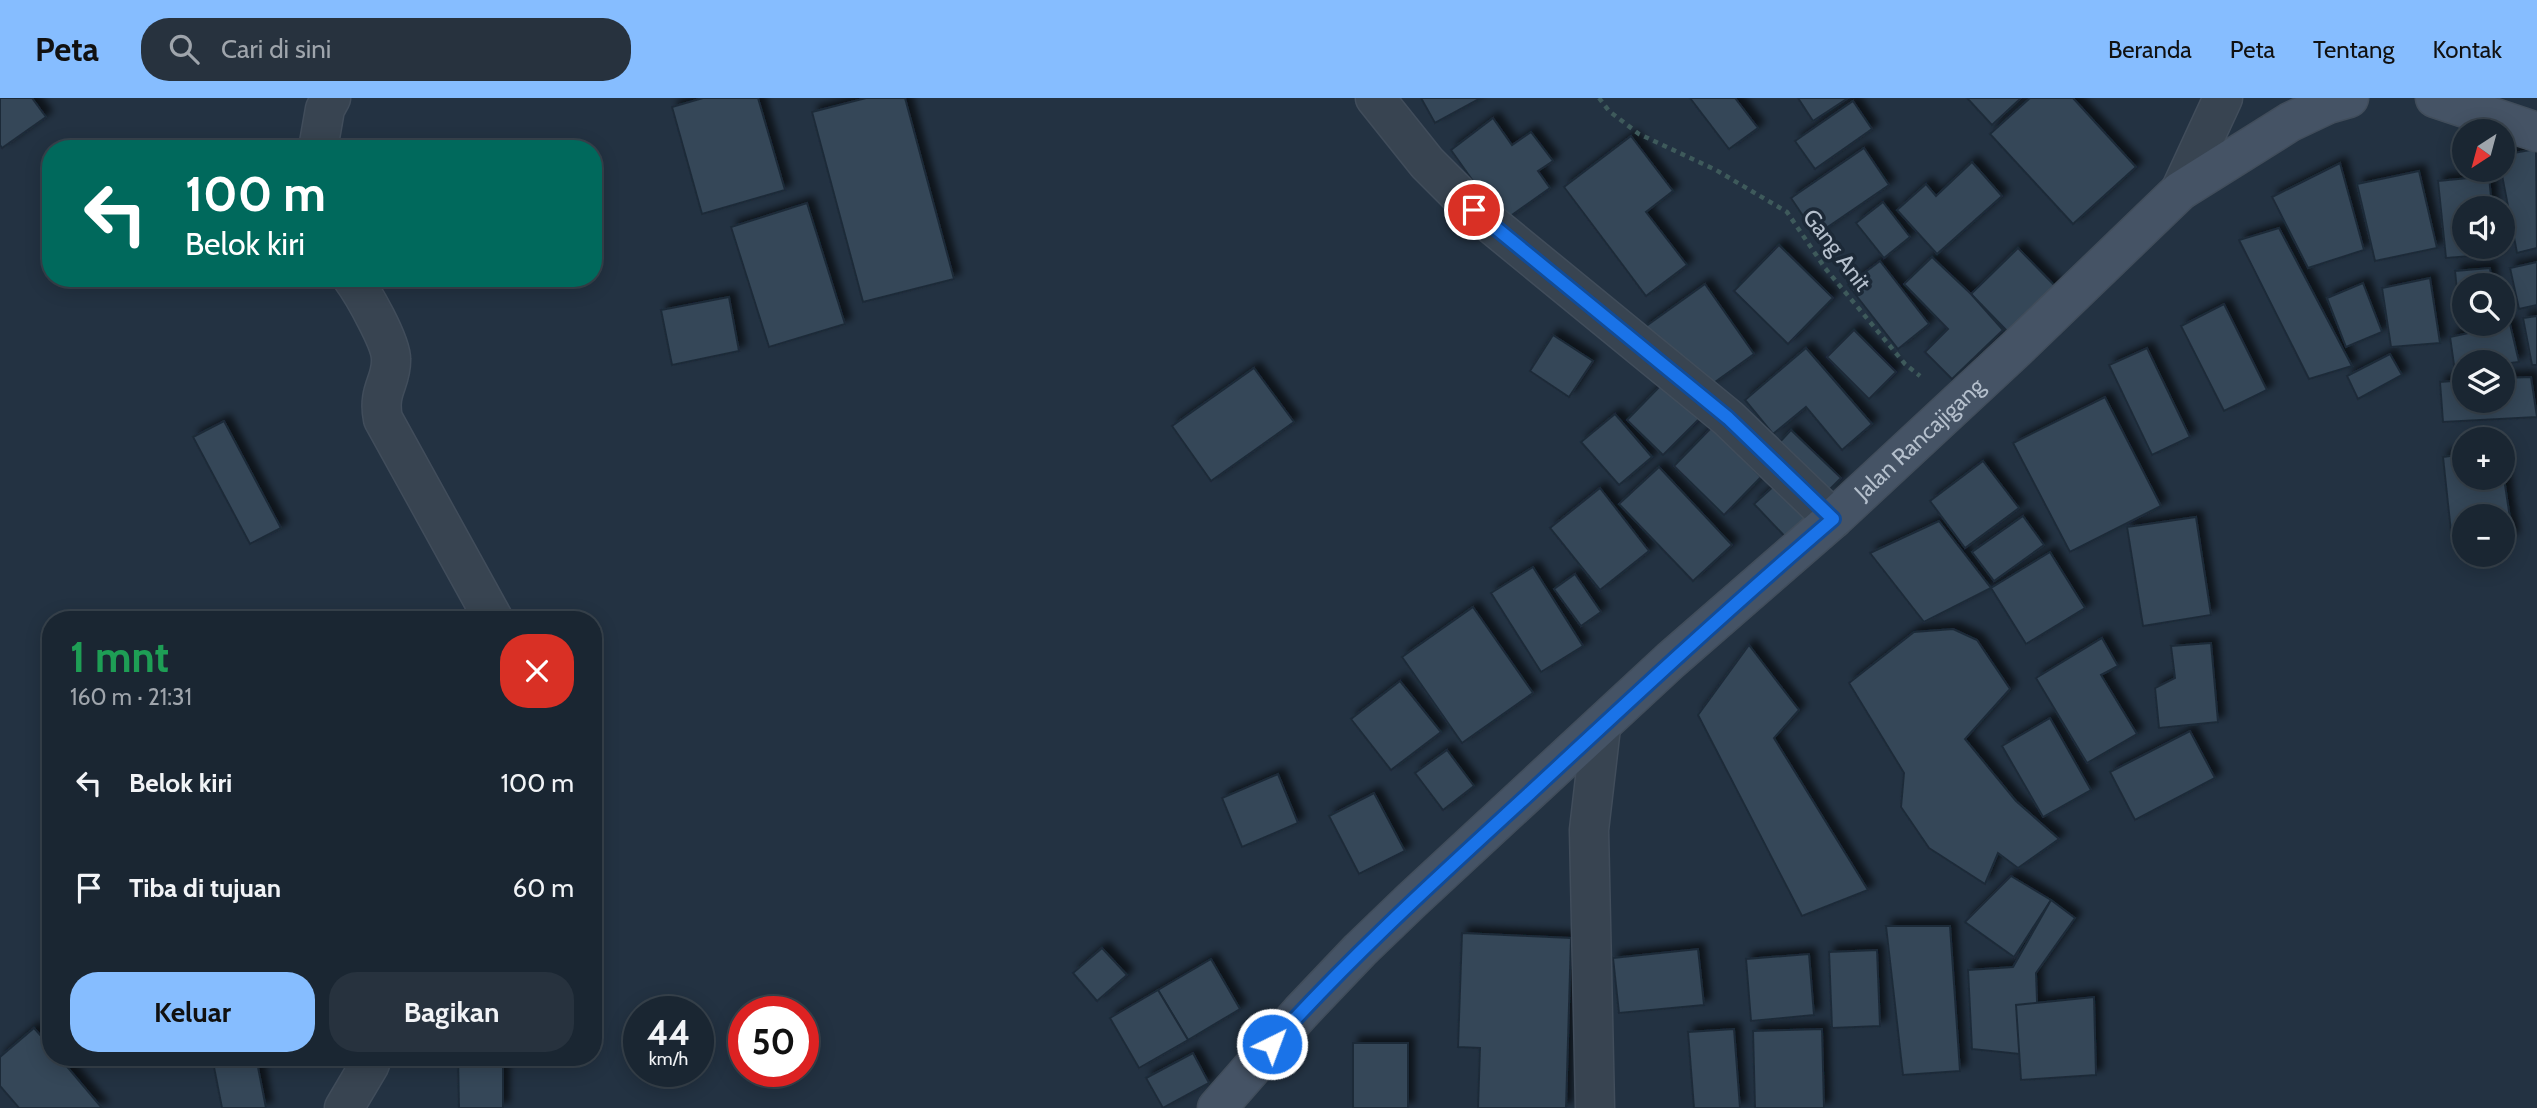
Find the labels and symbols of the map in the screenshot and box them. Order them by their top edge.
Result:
north arrow [2452,119,2515,182]
pin [1444,180,1504,240]
street label: Gang Anit [1797,203,1877,297]
street label: Jalan Rancajigang [1848,371,1990,507]
speed limit sign: 50 [728,996,819,1087]
position arrow [1235,1007,1309,1081]

